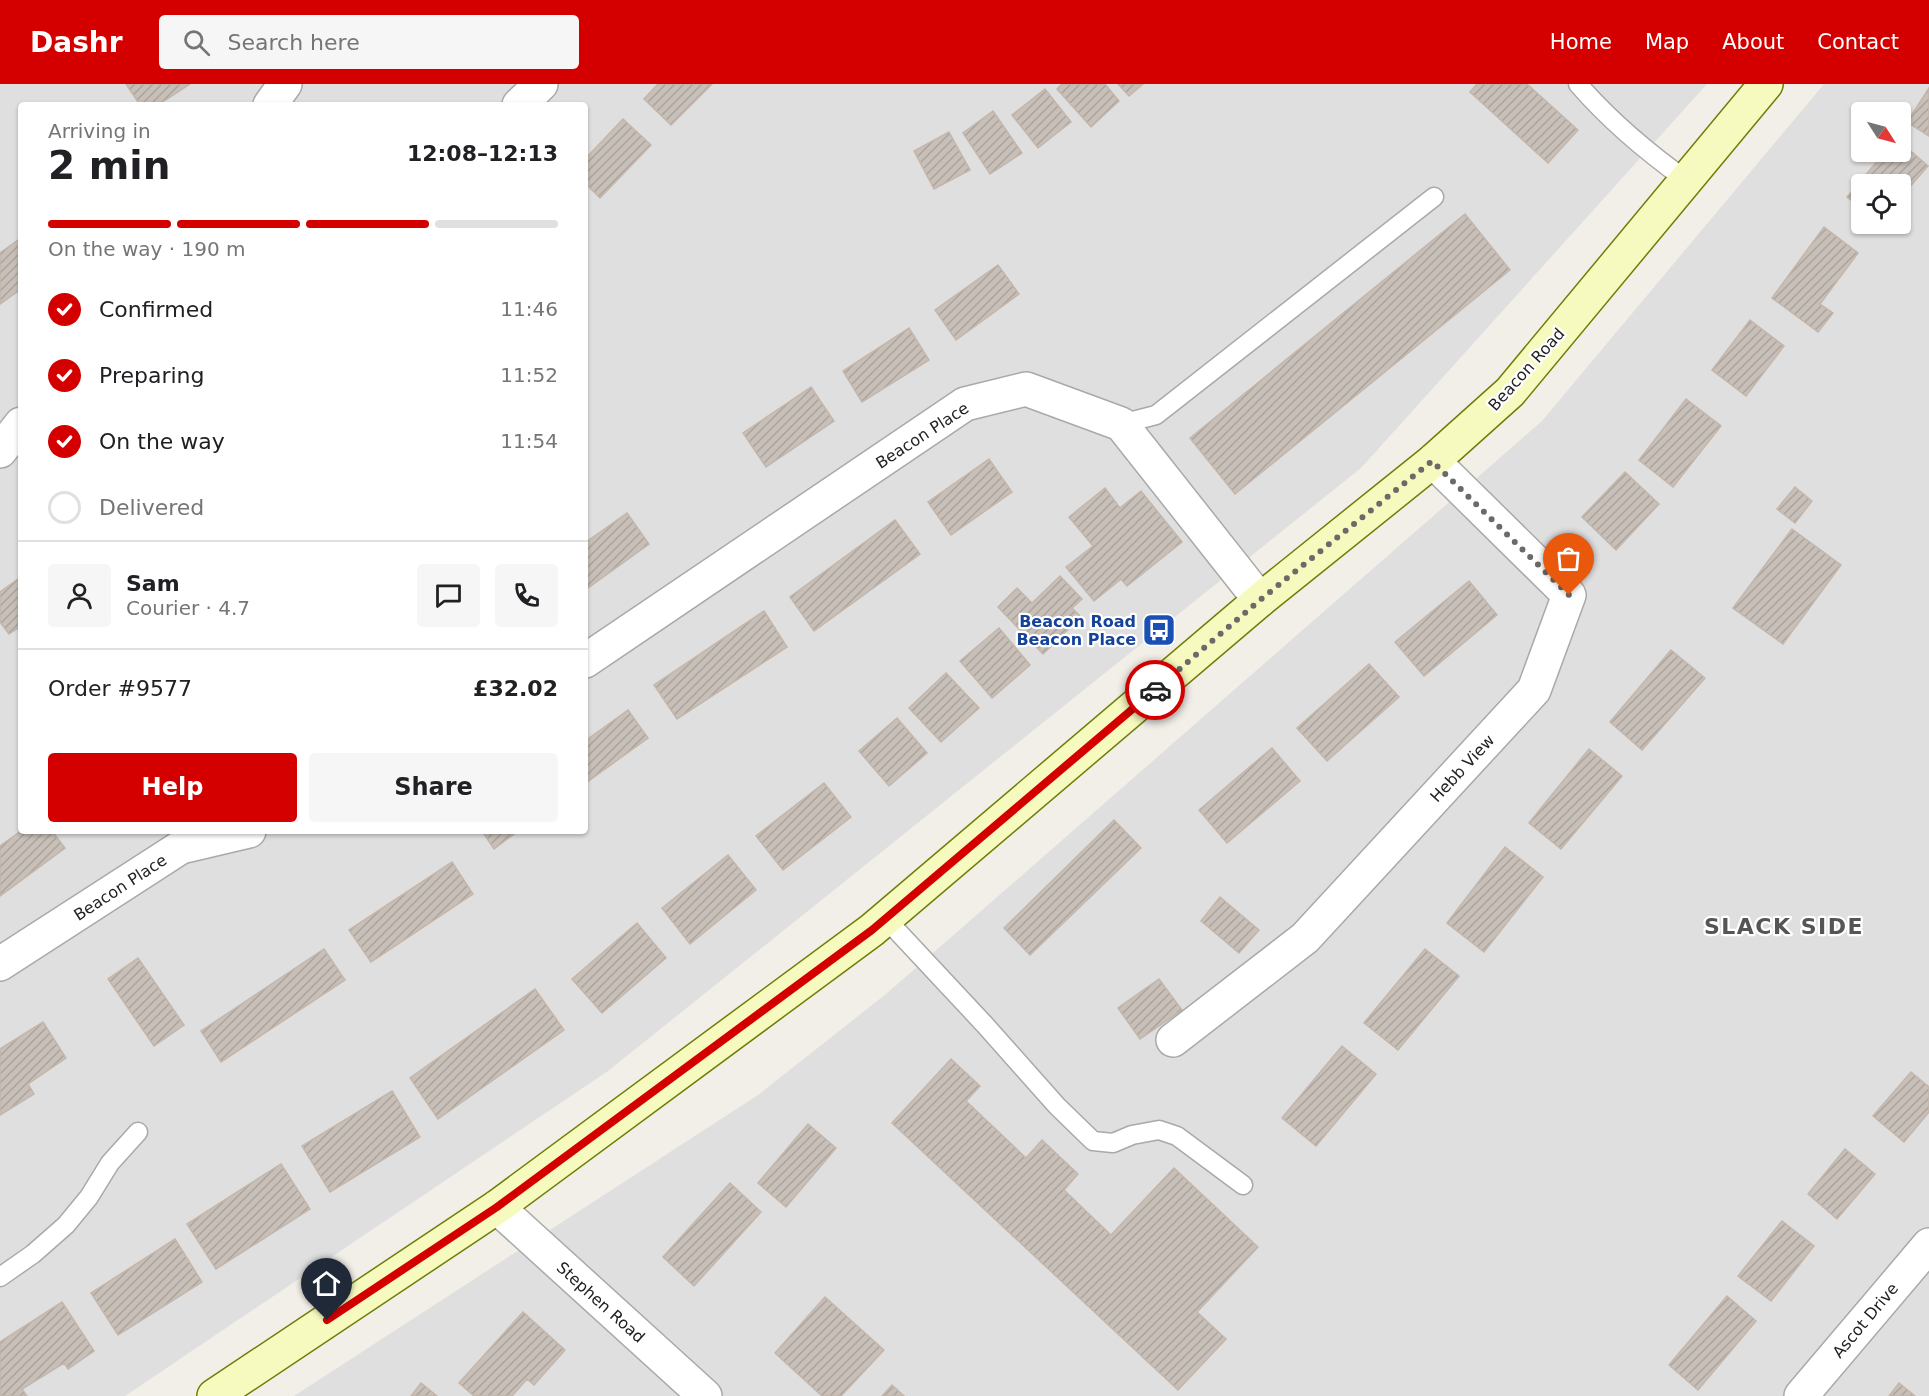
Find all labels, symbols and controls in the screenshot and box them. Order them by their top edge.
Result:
search box [159,15,579,69]
text: Dashr [30,26,123,59]
icon: search [180,26,213,59]
text: Search here [228,30,360,55]
text: Home [1550,30,1612,54]
text: Map [1645,30,1689,54]
text: About [1722,30,1784,54]
text: Contact [1817,30,1899,54]
north arrow [1851,102,1911,162]
map controls [1851,102,1911,234]
text: Arriving in [48,119,151,143]
text: 12:08–12:13 [407,141,558,166]
text: 2 min [48,143,170,188]
button: locate [1851,174,1911,234]
text: On the way · 190 m [48,237,246,261]
icon: check [48,293,81,326]
text: Confirmed [99,297,213,322]
text: 11:46 [500,297,558,321]
street label: Beacon Road [1484,324,1568,415]
icon: check [48,359,81,392]
text: Preparing [99,363,205,388]
text: 11:52 [500,363,558,387]
street label: Beacon Place [872,398,972,473]
icon: check [48,425,81,458]
text: On the way [99,429,225,454]
text: 11:54 [500,429,558,453]
text: Delivered [99,495,204,520]
pin [1543,533,1594,595]
icon: bag [1552,542,1585,575]
button: person [48,564,111,627]
button: chat [417,564,480,627]
button: phone [495,564,558,627]
text: Sam [126,571,180,596]
text: Courier · 4.7 [126,596,250,620]
place label: Beacon Road Beacon Place [1016,612,1136,649]
bus stop icon: Beacon Road Beacon Place [1141,612,1177,648]
courier [1125,660,1185,720]
icon: car [1139,674,1172,707]
text: Order #9577 [48,676,192,701]
text: £32.02 [473,676,558,701]
street label: Hebb View [1426,731,1498,806]
button: Help [48,753,297,822]
button: Share [309,753,558,822]
street label: Beacon Place [70,850,170,925]
district label: SLACK SIDE [1704,914,1864,939]
pin [301,1258,352,1320]
street label: Stephen Road [553,1258,649,1347]
icon: home [310,1267,343,1300]
street label: Ascot Drive [1829,1279,1902,1362]

